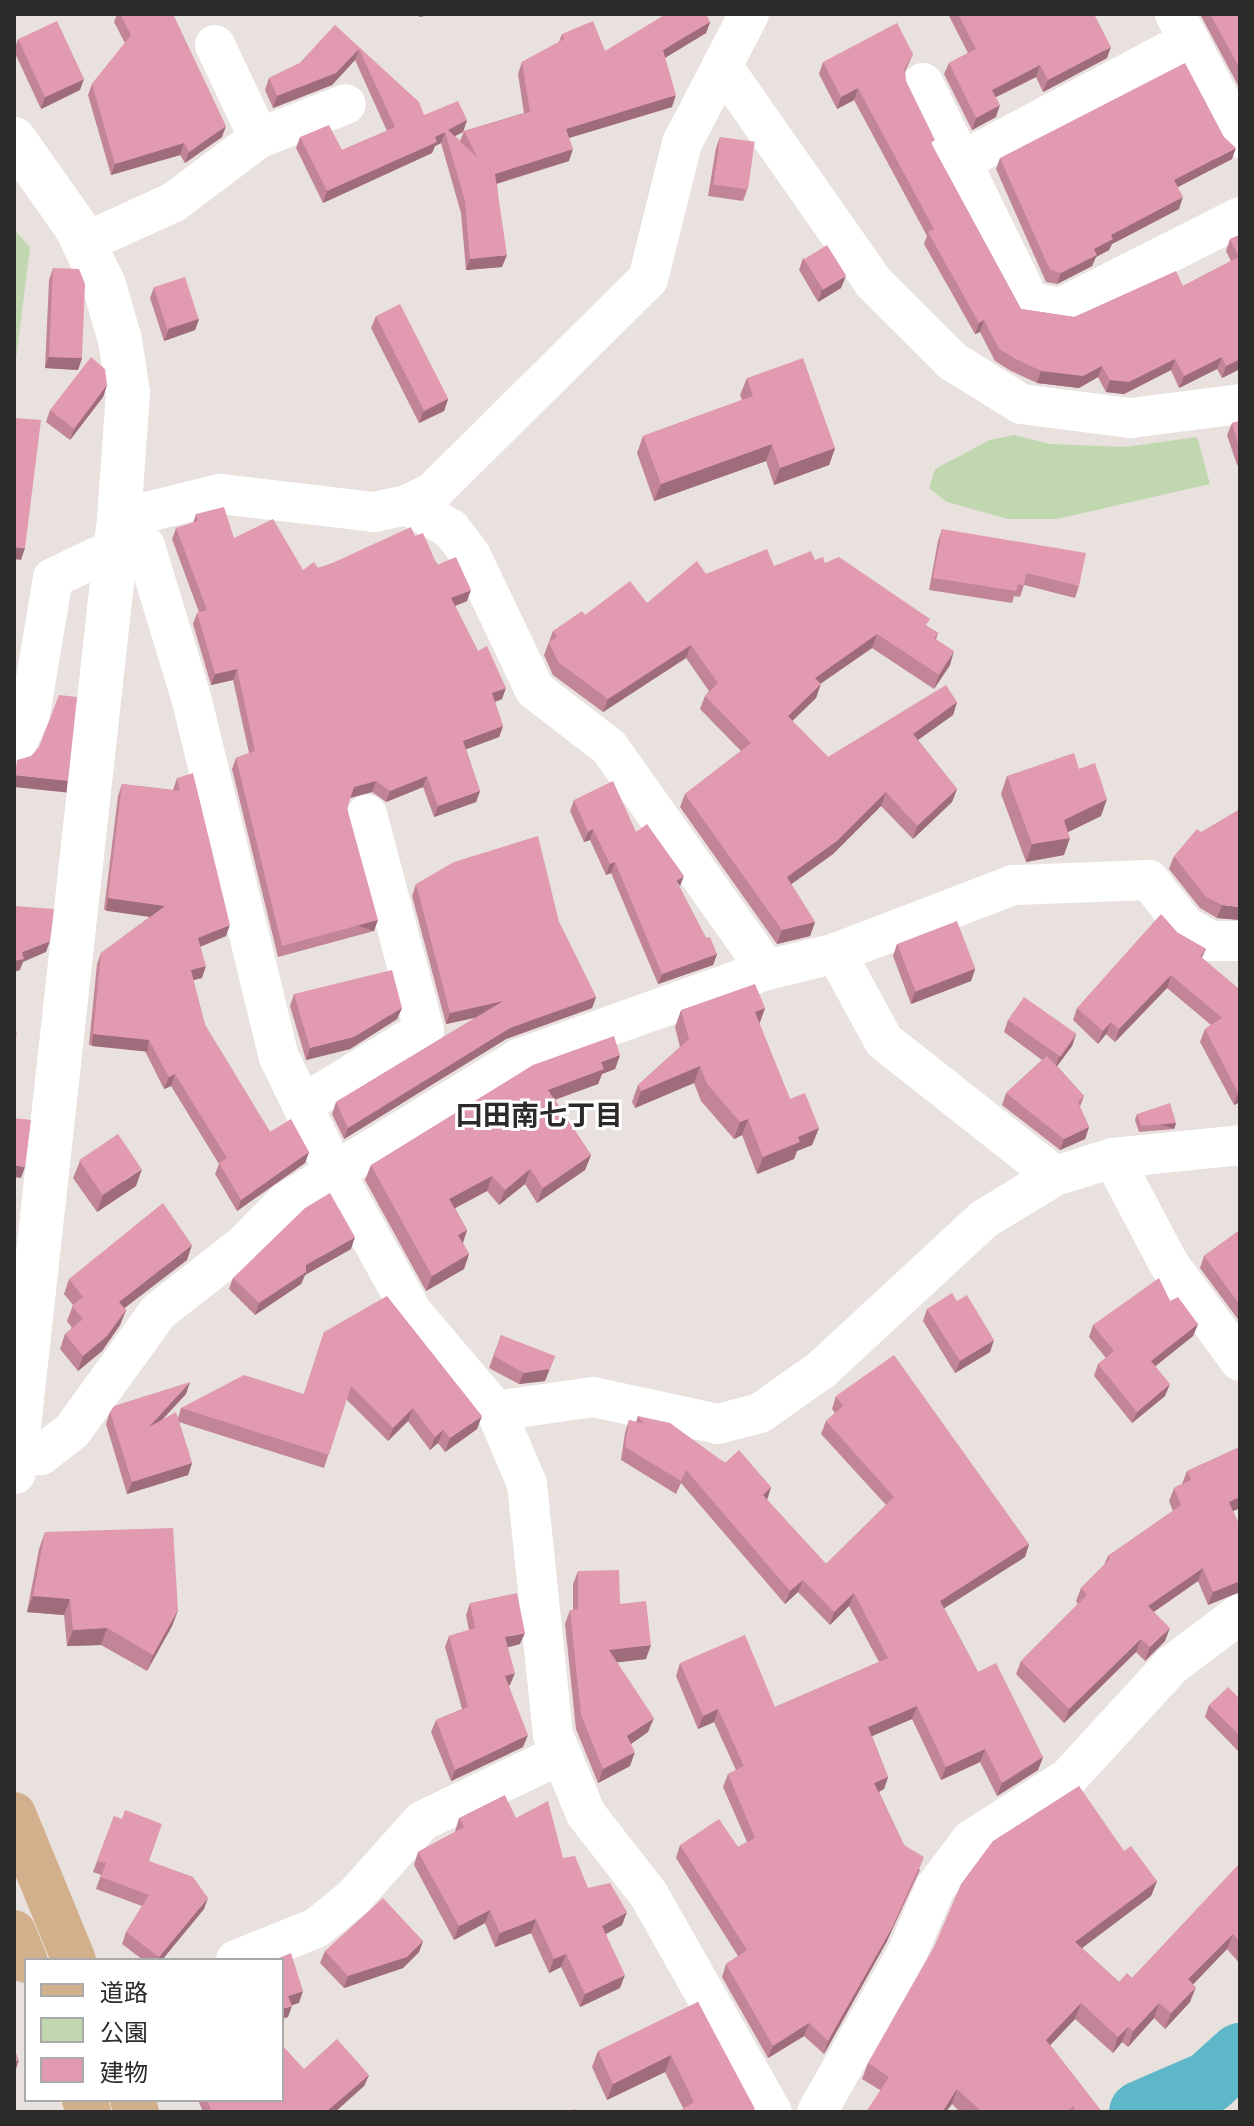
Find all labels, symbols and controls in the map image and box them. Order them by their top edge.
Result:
district label: 口田南七丁目 [455,1096,623,1130]
legend [24,1958,284,2102]
text: 道路 [100,1973,148,2008]
text: 公園 [100,2013,148,2048]
text: 建物 [100,2053,148,2088]

